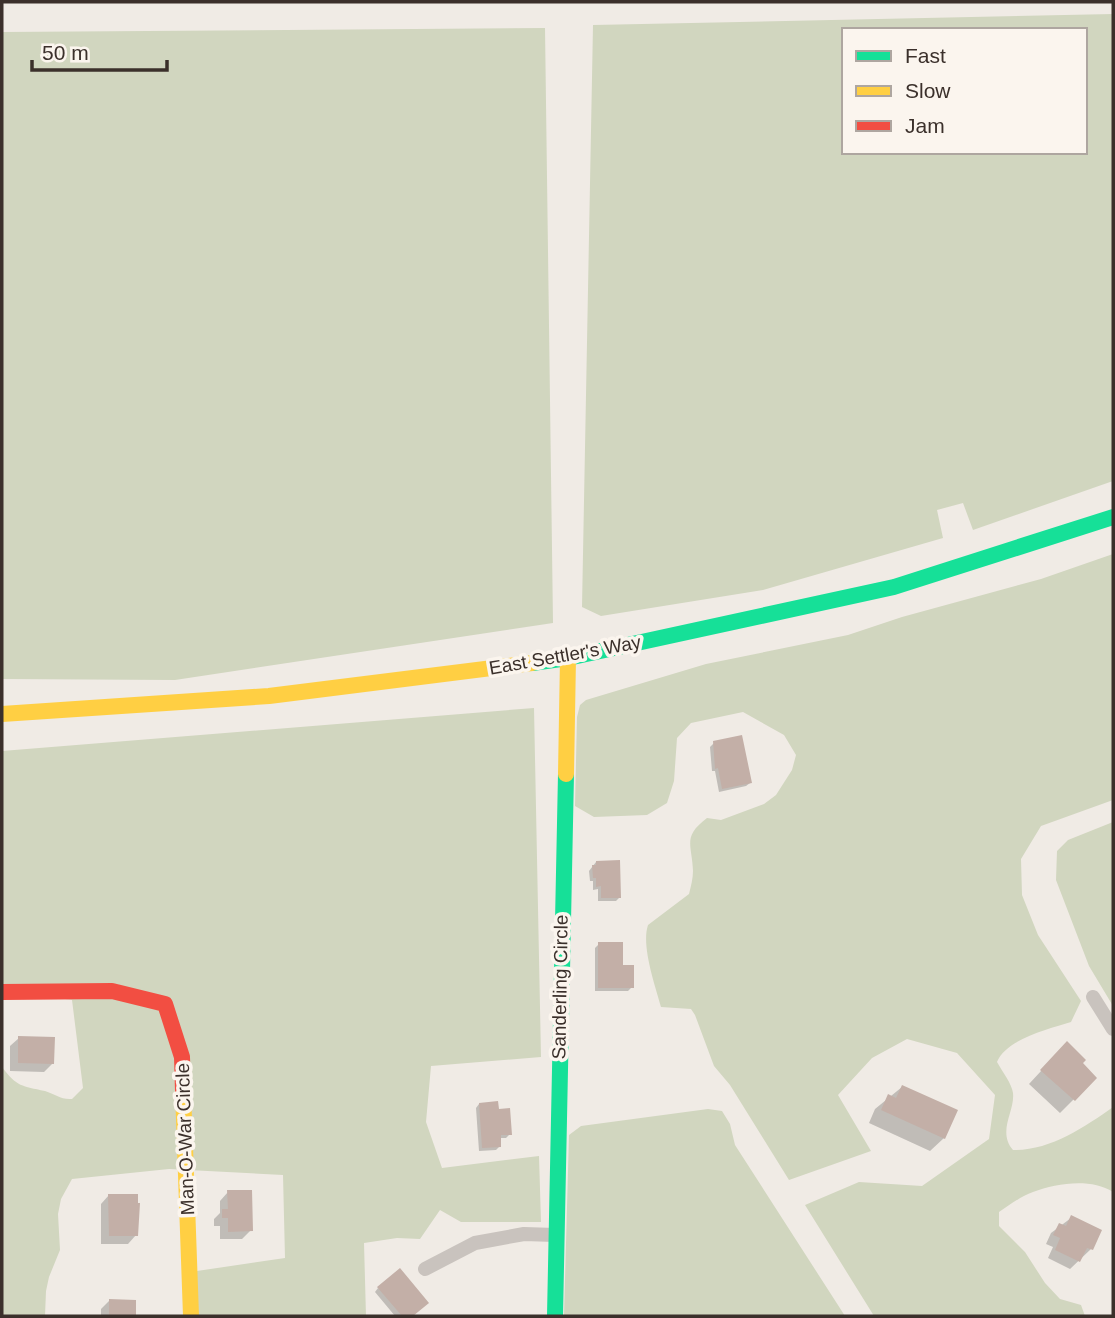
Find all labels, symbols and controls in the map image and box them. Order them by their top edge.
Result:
scale bar [32,28,166,72]
legend [842,28,1087,154]
text: 50 m [42,41,89,64]
text: Fast [905,44,946,67]
text: Slow [905,79,951,102]
text: Jam [905,114,945,137]
street label: East Settler's Way [487,631,643,679]
street label: Sanderling Circle [548,914,572,1060]
street label: Man-O-War Circle [172,1063,198,1215]

